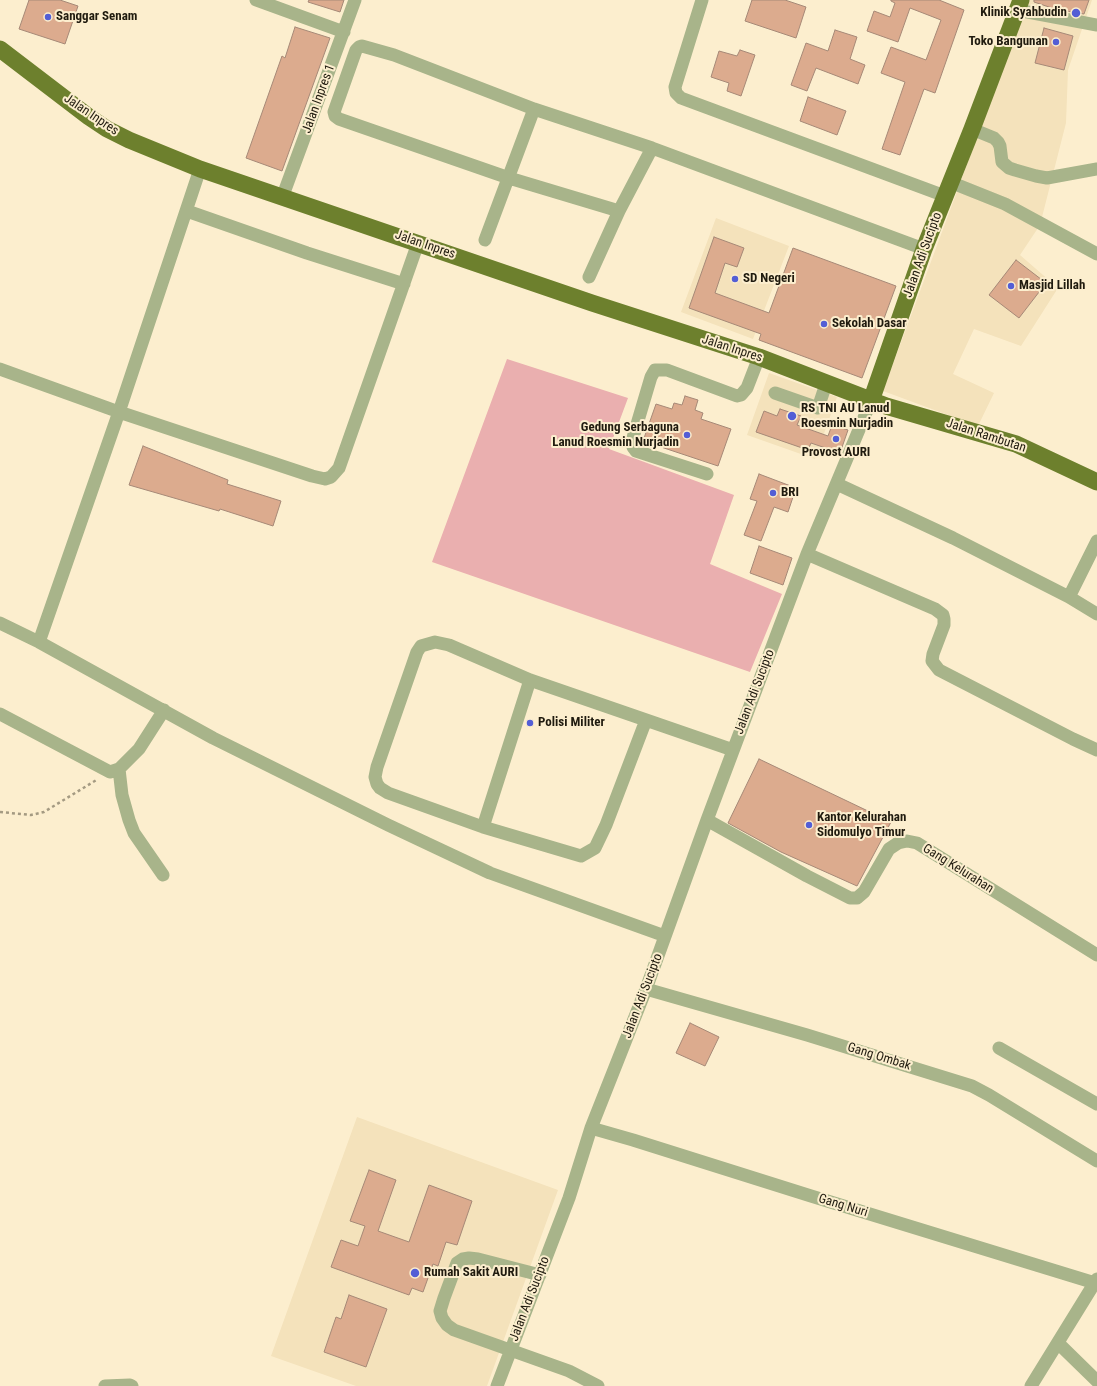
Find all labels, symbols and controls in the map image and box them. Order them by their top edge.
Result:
place label: Klinik Syahbudin [980,5,1067,21]
marker: Klinik Syahbudin [1070,7,1082,19]
place label: Sanggar Senam [56,9,137,25]
marker: Sanggar Senam [43,12,53,22]
place label: Toko Bangunan [968,34,1048,50]
marker: Toko Bangunan [1051,37,1061,47]
street label: Jalan Inpres 1 [299,62,339,136]
street label: Jalan Inpres [61,91,121,139]
street label: Jalan Adi Sucipto [900,210,946,300]
street label: Jalan Inpres [393,227,457,263]
place label: SD Negeri [743,271,795,287]
marker: SD Negeri [730,274,740,284]
place label: Masjid Lillah [1019,278,1085,294]
marker: Masjid Lillah [1006,281,1016,291]
place label: Sekolah Dasar [832,316,907,332]
marker: Sekolah Dasar [819,319,829,329]
street label: Jalan Inpres [700,332,764,366]
place label: RS TNI AU Lanud Roesmin Nurjadin [801,401,893,432]
marker: RS TNI AU Lanud Roesmin Nurjadin [786,410,798,422]
street label: Jalan Rambutan [944,416,1028,456]
place label: Gedung Serbaguna Lanud Roesmin Nurjadin [552,420,679,451]
marker: Gedung Serbaguna Lanud Roesmin Nurjadin [682,430,692,440]
marker: Provost AURI [831,434,841,444]
place label: Provost AURI [802,445,870,461]
place label: BRI [781,485,799,501]
marker: BRI [768,488,778,498]
street label: Jalan Adi Sucipto [732,647,778,737]
place label: Polisi Militer [538,715,605,731]
marker: Polisi Militer [525,718,535,728]
place label: Kantor Kelurahan Sidomulyo Timur [817,810,906,841]
marker: Kantor Kelurahan Sidomulyo Timur [804,820,814,830]
street label: Gang Kelurahan [920,841,996,897]
street label: Jalan Adi Sucipto [620,951,666,1041]
street label: Gang Ombak [845,1040,913,1074]
street label: Gang Nuri [816,1191,870,1221]
street label: Jalan Adi Sucipto [507,1254,553,1344]
place label: Rumah Sakit AURI [424,1265,518,1281]
marker: Rumah Sakit AURI [409,1267,421,1279]

